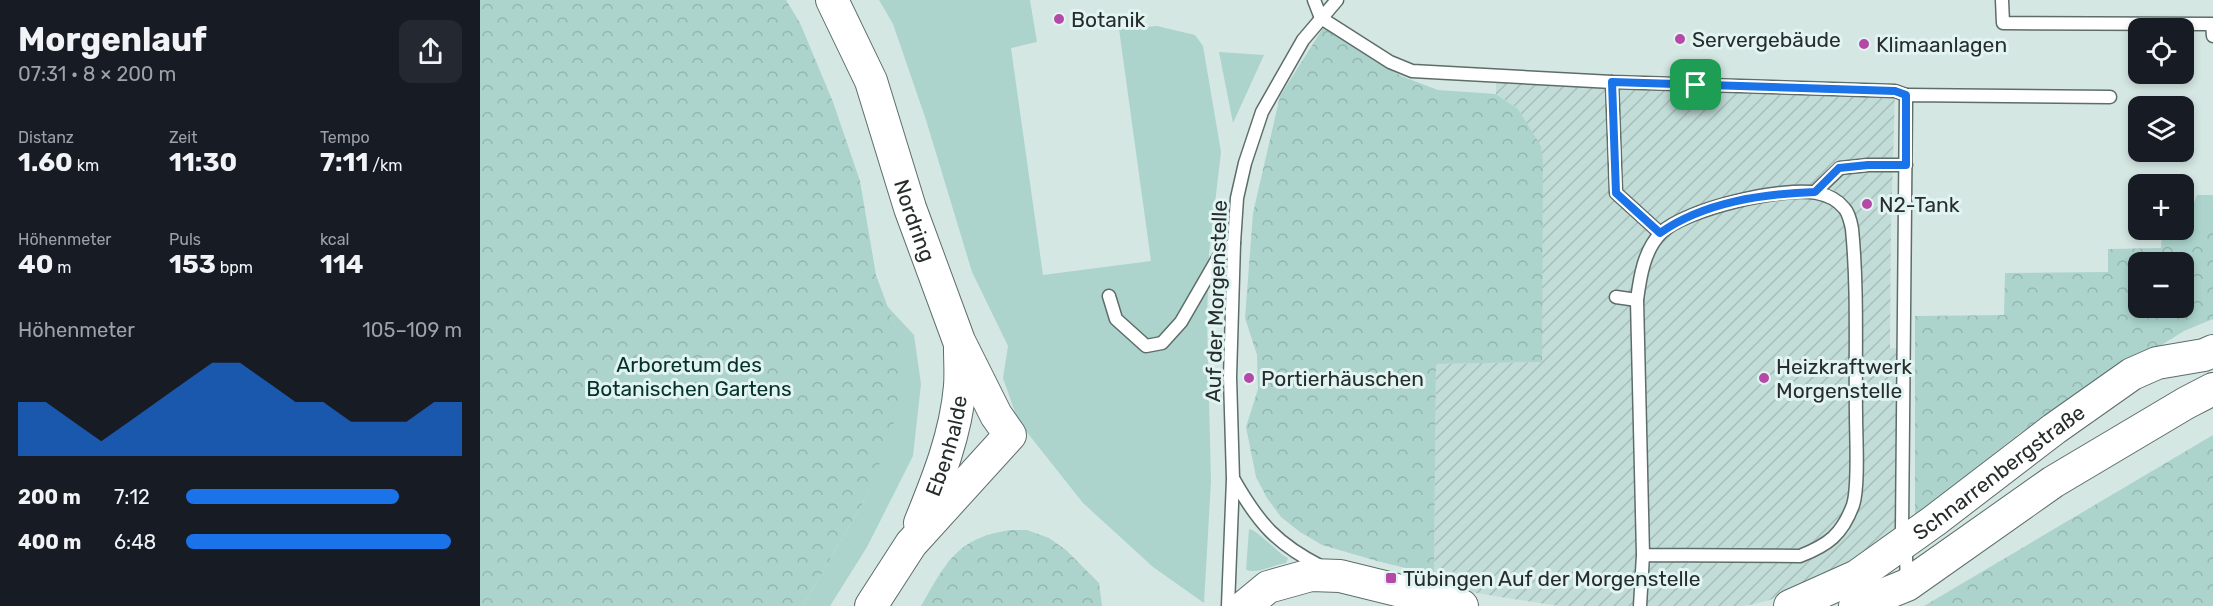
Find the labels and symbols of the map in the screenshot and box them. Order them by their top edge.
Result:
place label: Botanik [1071,7,1146,32]
marker: Botanik [1052,12,1066,26]
place label: Servergebäude [1692,27,1841,52]
marker: Servergebäude [1673,32,1687,46]
place label: Klimaanlagen [1876,32,2007,57]
marker: Klimaanlagen [1857,37,1871,51]
pin [1670,59,1721,110]
street label: Nordring [889,176,941,265]
place label: N2-Tank [1879,192,1960,217]
marker: N2-Tank [1860,197,1874,211]
street label: Auf der Morgenstelle [1200,199,1232,403]
park label: Arboretum des Botanischen Gartens [586,352,792,401]
place label: Heizkraftwerk Morgenstelle [1776,354,1912,403]
place label: Portierhäuschen [1261,366,1424,391]
marker: Portierhäuschen [1242,371,1256,385]
marker: Heizkraftwerk Morgenstelle [1757,371,1771,385]
street label: Ebenhalde [920,394,971,499]
street label: Schnarrenbergstraße [1908,399,2089,545]
place label: Tübingen Auf der Morgenstelle [1403,566,1700,591]
marker: Tübingen Auf der Morgenstelle [1384,571,1398,585]

